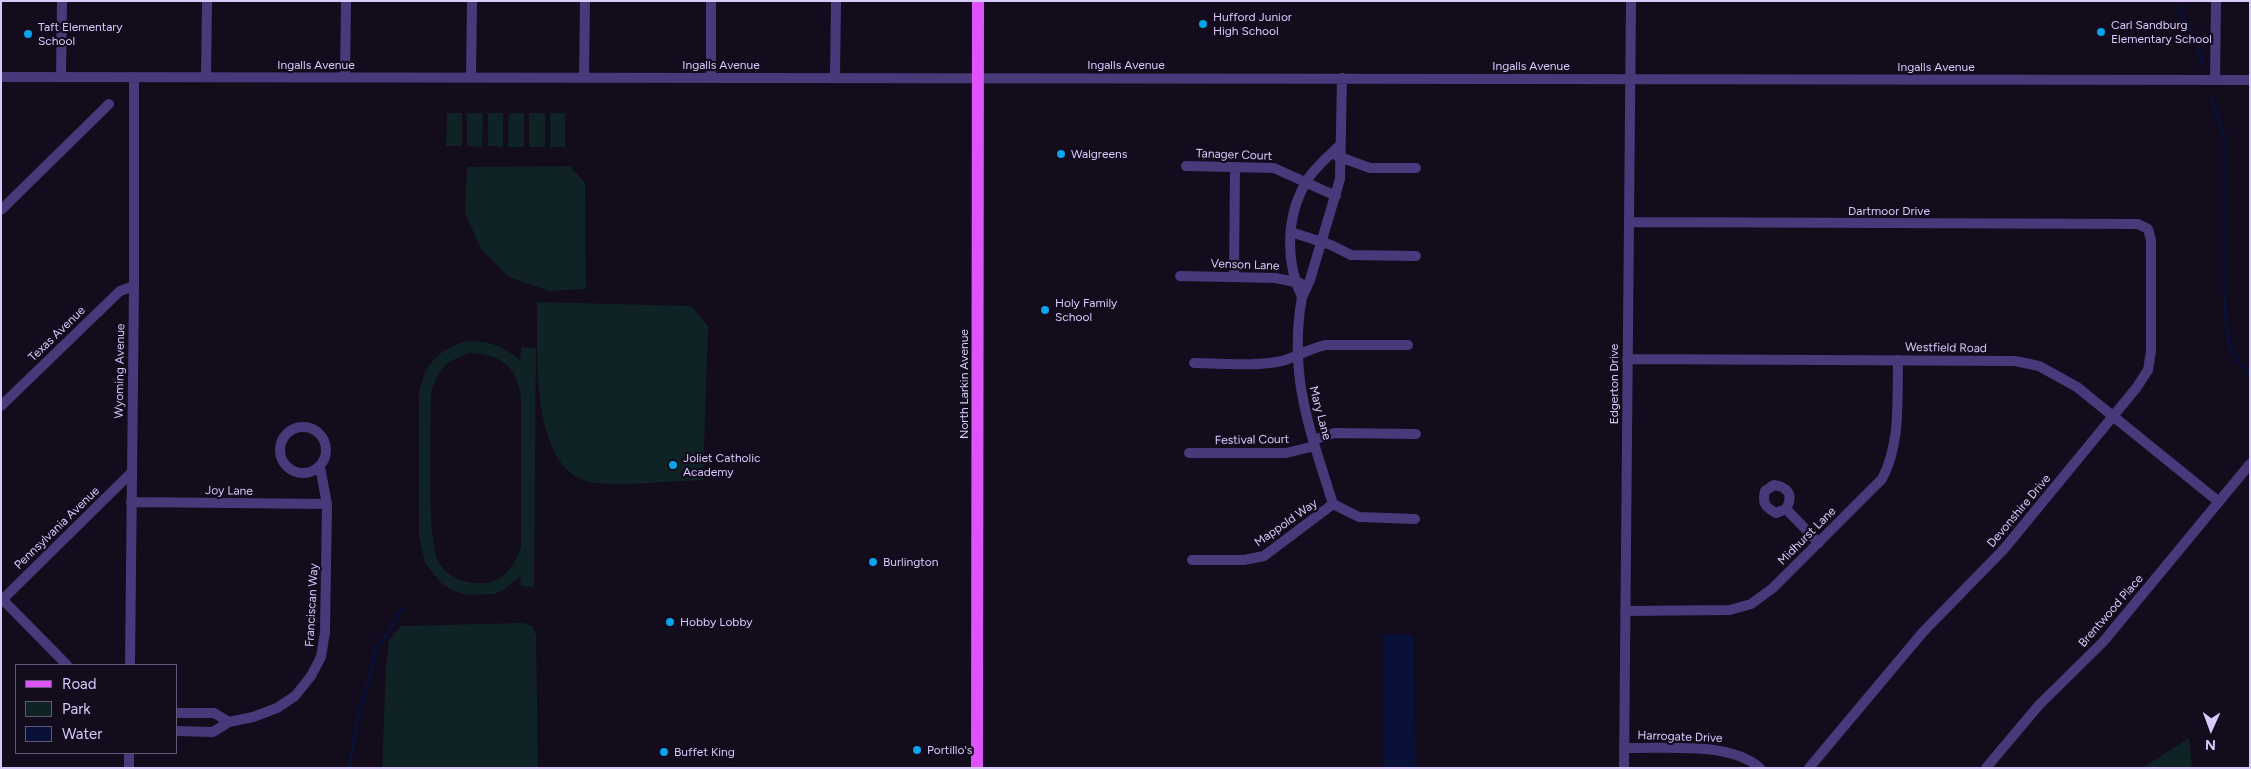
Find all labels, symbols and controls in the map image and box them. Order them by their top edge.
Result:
place label: Hufford Junior High School [1213,10,1292,38]
marker: Hufford Junior High School [1197,18,1209,30]
place label: Carl Sandburg Elementary School [2111,18,2212,46]
place label: Taft Elementary School [38,20,123,48]
marker: Carl Sandburg Elementary School [2095,26,2107,38]
marker: Taft Elementary School [22,28,34,40]
street label: Ingalls Avenue [277,58,355,72]
street label: Ingalls Avenue [682,58,760,72]
street label: Ingalls Avenue [1087,58,1165,72]
street label: Ingalls Avenue [1492,59,1570,73]
street label: Ingalls Avenue [1897,60,1975,74]
street label: Tanager Court [1196,146,1272,164]
place label: Walgreens [1071,147,1127,161]
marker: Walgreens [1055,148,1067,160]
street label: Dartmoor Drive [1848,204,1930,218]
street label: Venson Lane [1210,257,1280,273]
place label: Holy Family School [1055,296,1117,324]
street label: Texas Avenue [26,303,88,365]
marker: Holy Family School [1039,304,1051,316]
street label: Wyoming Avenue [112,323,128,419]
street label: North Larkin Avenue [957,329,971,439]
street label: Westfield Road [1905,340,1987,356]
street label: Edgerton Drive [1607,344,1621,424]
street label: Mary Lane [1306,384,1334,442]
street label: Festival Court [1215,432,1289,448]
place label: Joliet Catholic Academy [683,451,760,479]
marker: Joliet Catholic Academy [667,459,679,471]
street label: Devonshire Drive [1984,472,2054,550]
street label: Joy Lane [205,483,253,499]
street label: Pennsylvania Avenue [11,484,103,572]
street label: Mappold Way [1252,496,1320,550]
street label: Midhurst Lane [1775,504,1839,568]
place label: Burlington [883,555,938,569]
marker: Burlington [867,556,879,568]
street label: Franciscan Way [303,563,321,647]
street label: Brentwood Place [2076,572,2146,650]
place label: Hobby Lobby [680,615,753,629]
marker: Hobby Lobby [664,616,676,628]
legend [15,664,178,754]
text: Road [62,675,97,693]
text: Park [62,700,91,718]
north arrow [2186,704,2236,754]
text: Water [62,725,102,743]
street label: Harrogate Drive [1637,728,1723,746]
text: N [2205,736,2216,753]
place label: Portillo's [927,743,972,757]
marker: Portillo's [911,744,923,756]
place label: Buffet King [674,745,735,759]
marker: Buffet King [658,746,670,758]

